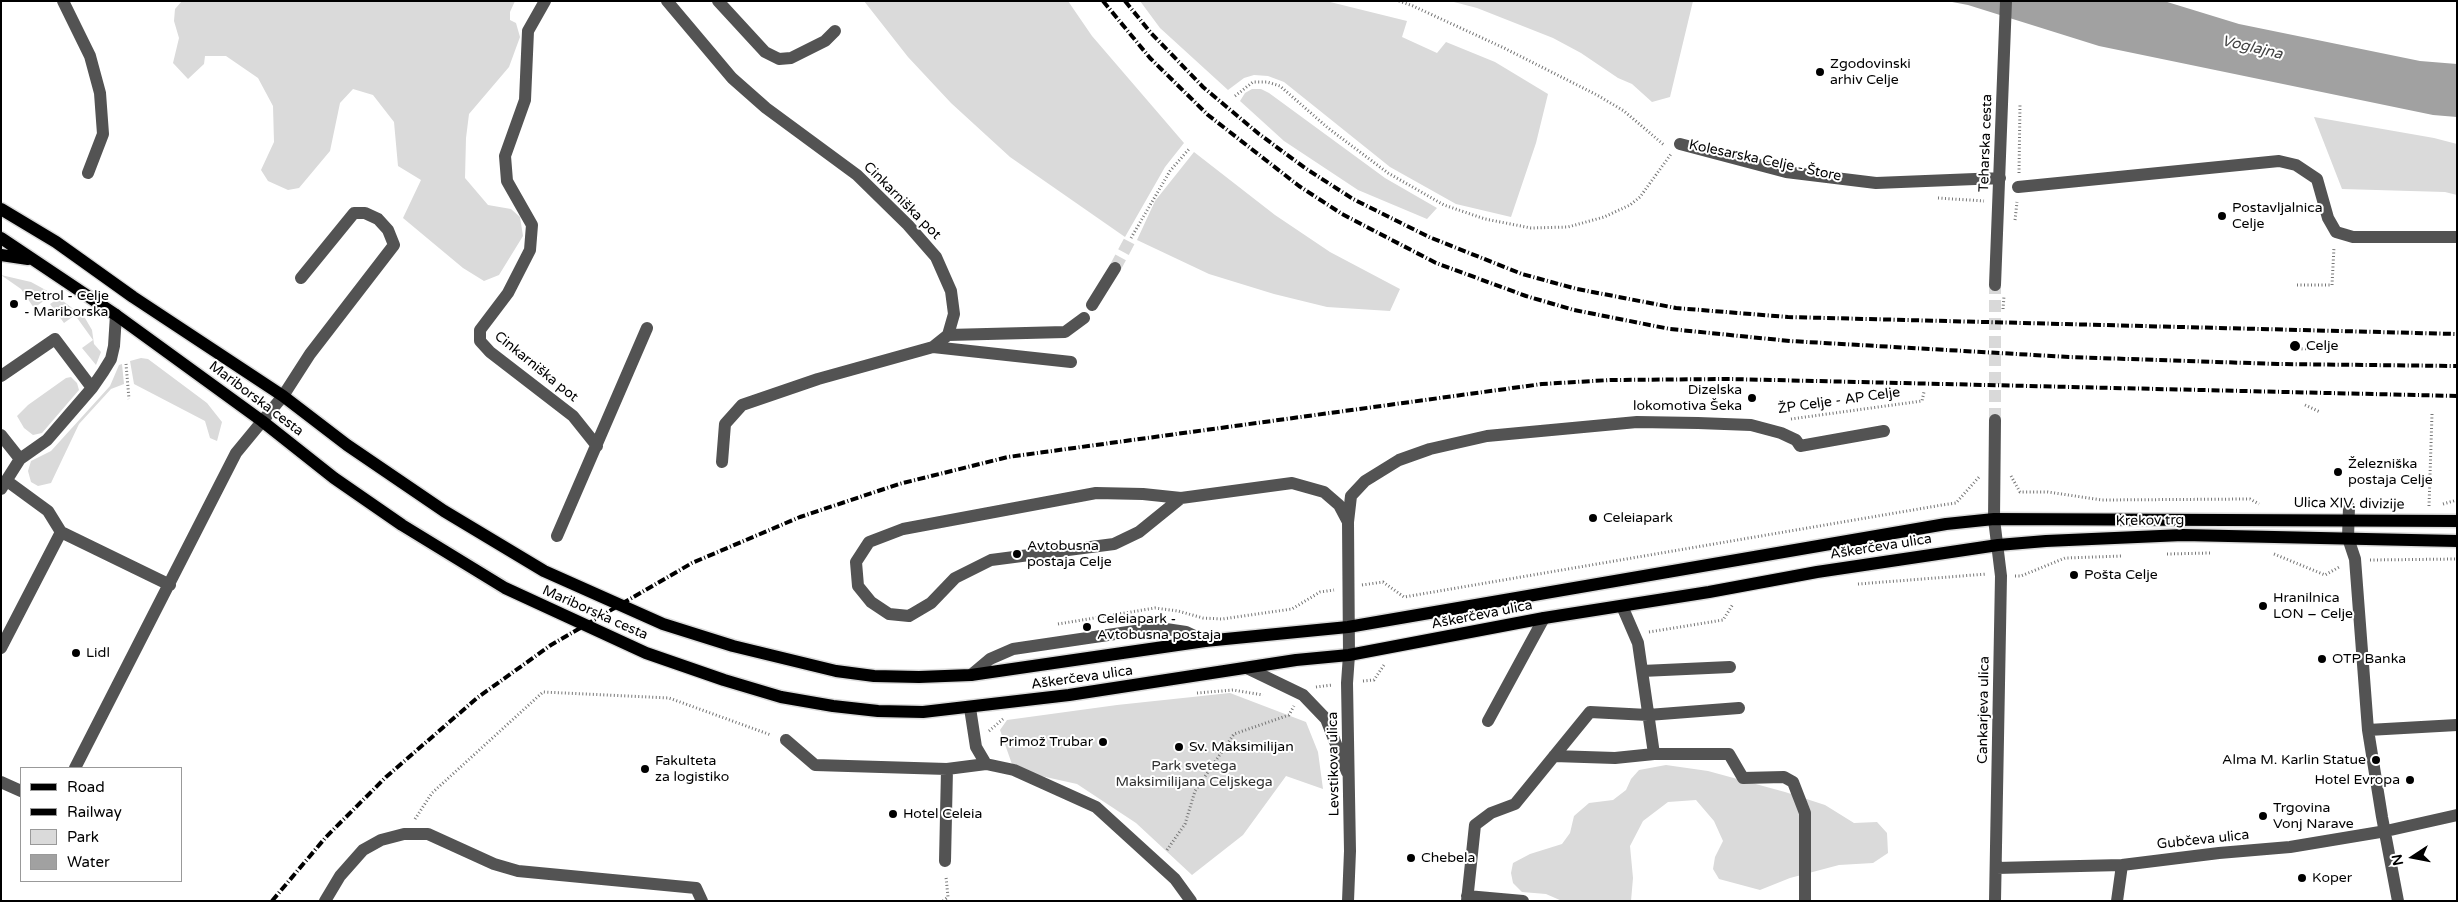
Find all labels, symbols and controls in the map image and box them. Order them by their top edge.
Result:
water label: Voglajna [2220,32,2284,64]
place label: Zgodovinski arhiv Celje [1830,56,1911,88]
marker: Zgodovinski arhiv Celje [1814,66,1826,78]
street label: Teharska cesta [1976,94,1996,192]
street label: Kolesarska Celje - Štore [1687,137,1843,185]
street label: Cinkarniška pot [860,159,944,243]
place label: Postavljalnica Celje [2232,200,2323,232]
marker: Postavljalnica Celje [2216,210,2228,222]
place label: Petrol - Celje - Mariborska [24,288,109,321]
marker: Petrol - Celje - Mariborska [8,298,20,310]
street label: Cinkarniška pot [491,328,581,406]
place label: Celje [2306,338,2338,354]
marker: Celje [2288,339,2302,353]
street label: Mariborska cesta [205,358,307,440]
place label: Dizelska lokomotiva Šeka [1633,382,1742,414]
street label: ŽP Celje - AP Celje [1777,384,1901,418]
marker: Dizelska lokomotiva Šeka [1746,392,1758,404]
place label: Železniška postaja Celje [2348,456,2433,488]
marker: Železniška postaja Celje [2332,466,2344,478]
street label: Ulica XIV. divizije [2293,495,2405,513]
place label: Celeiapark [1603,510,1673,526]
marker: Celeiapark [1587,512,1599,524]
street label: Krekov trg [2115,512,2185,530]
street label: Aškerčeva ulica [1829,531,1933,563]
place label: Avtobusna postaja Celje [1027,538,1112,570]
marker: Avtobusna postaja Celje [1011,548,1023,560]
place label: Pošta Celje [2084,567,2158,583]
marker: Pošta Celje [2068,569,2080,581]
street label: Mariborska cesta [540,582,650,644]
place label: Hranilnica LON – Celje [2273,590,2353,622]
street label: Aškerčeva ulica [1430,597,1534,633]
marker: Hranilnica LON – Celje [2257,600,2269,612]
place label: Celeiapark - Avtobusna postaja [1097,611,1221,644]
marker: Celeiapark - Avtobusna postaja [1081,621,1093,633]
place label: Lidl [86,645,110,661]
marker: Lidl [70,647,82,659]
place label: OTP Banka [2332,651,2406,667]
marker: OTP Banka [2316,653,2328,665]
street label: Cankarjeva ulica [1975,656,1993,764]
street label: Aškerčeva ulica [1030,663,1134,693]
street label: Levstikova ulica [1325,712,1343,816]
place label: Primož Trubar [999,734,1093,750]
marker: Primož Trubar [1097,736,1109,748]
place label: Sv. Maksimilijan [1189,739,1294,755]
marker: Sv. Maksimilijan [1173,741,1185,753]
place label: Alma M. Karlin Statue [2222,752,2366,768]
place label: Fakulteta za logistiko [655,753,729,786]
marker: Alma M. Karlin Statue [2370,754,2382,766]
park label: Park svetega Maksimilijana Celjskega [1115,758,1273,790]
marker: Fakulteta za logistiko [639,763,651,775]
legend [20,767,182,882]
place label: Hotel Evropa [2314,772,2400,788]
marker: Hotel Evropa [2404,774,2416,786]
text: Road [67,778,105,796]
place label: Trgovina Vonj Narave [2273,800,2354,832]
text: Railway [67,803,122,821]
place label: Hotel Celeia [903,806,982,822]
marker: Hotel Celeia [887,808,899,820]
marker: Trgovina Vonj Narave [2257,810,2269,822]
street label: Gubčeva ulica [2156,827,2250,853]
text: Park [67,828,99,846]
north arrow [2388,832,2438,882]
place label: Chebela [1421,850,1475,866]
marker: Chebela [1405,852,1417,864]
text: Water [67,853,110,871]
text: N [2388,853,2407,867]
place label: Koper [2312,870,2352,886]
marker: Koper [2296,872,2308,884]

